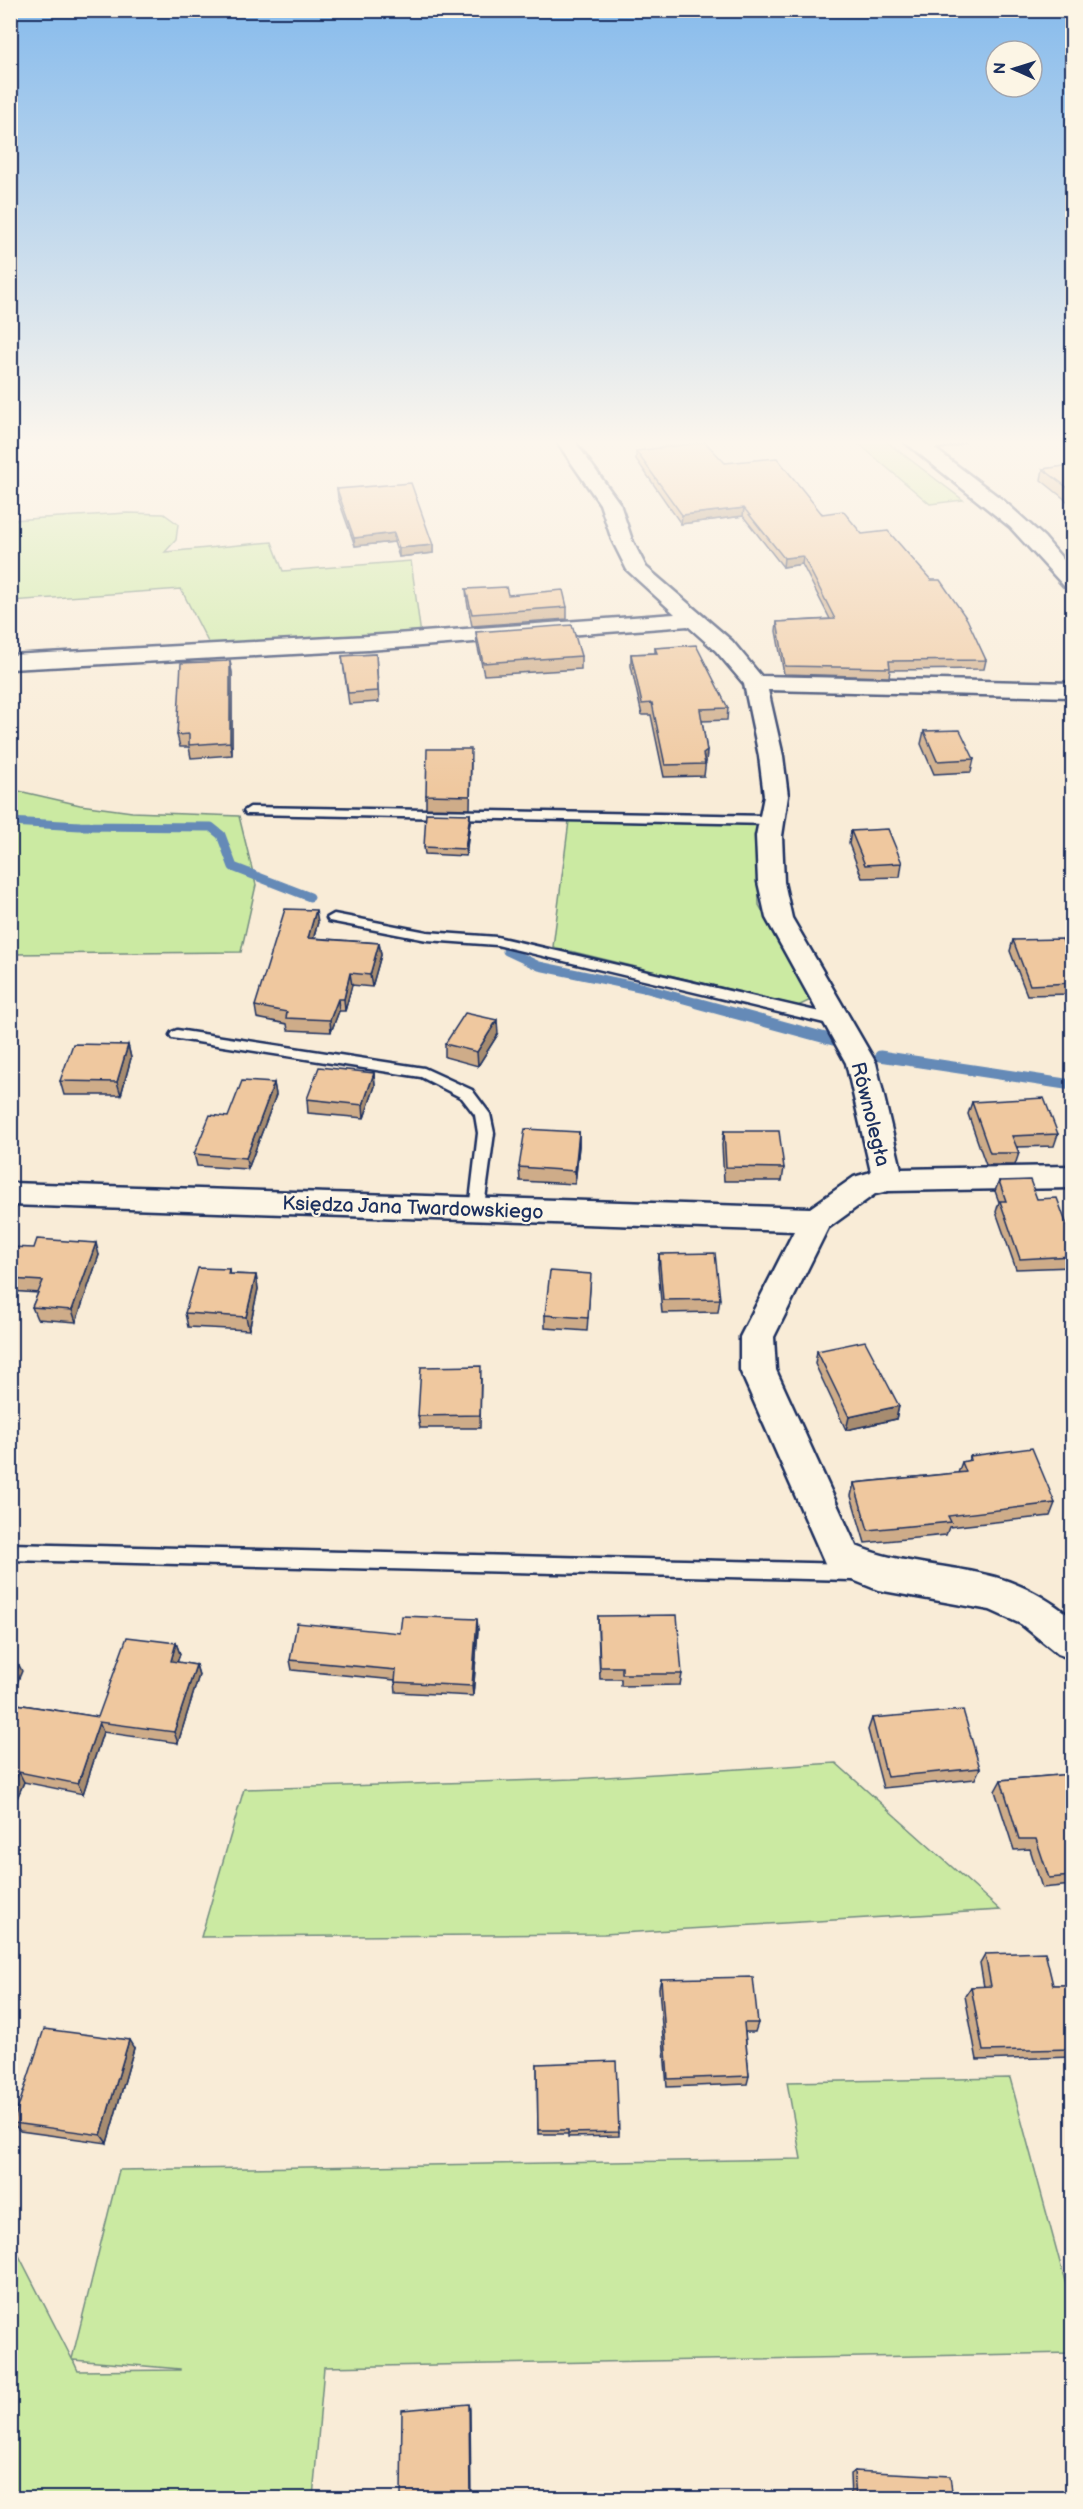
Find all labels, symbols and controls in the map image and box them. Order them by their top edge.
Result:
north arrow [984,39,1044,99]
text: N [991,62,1010,75]
street label: Równoległa [845,1060,895,1169]
street label: Księdza Jana Twardowskiego [282,1191,544,1225]

